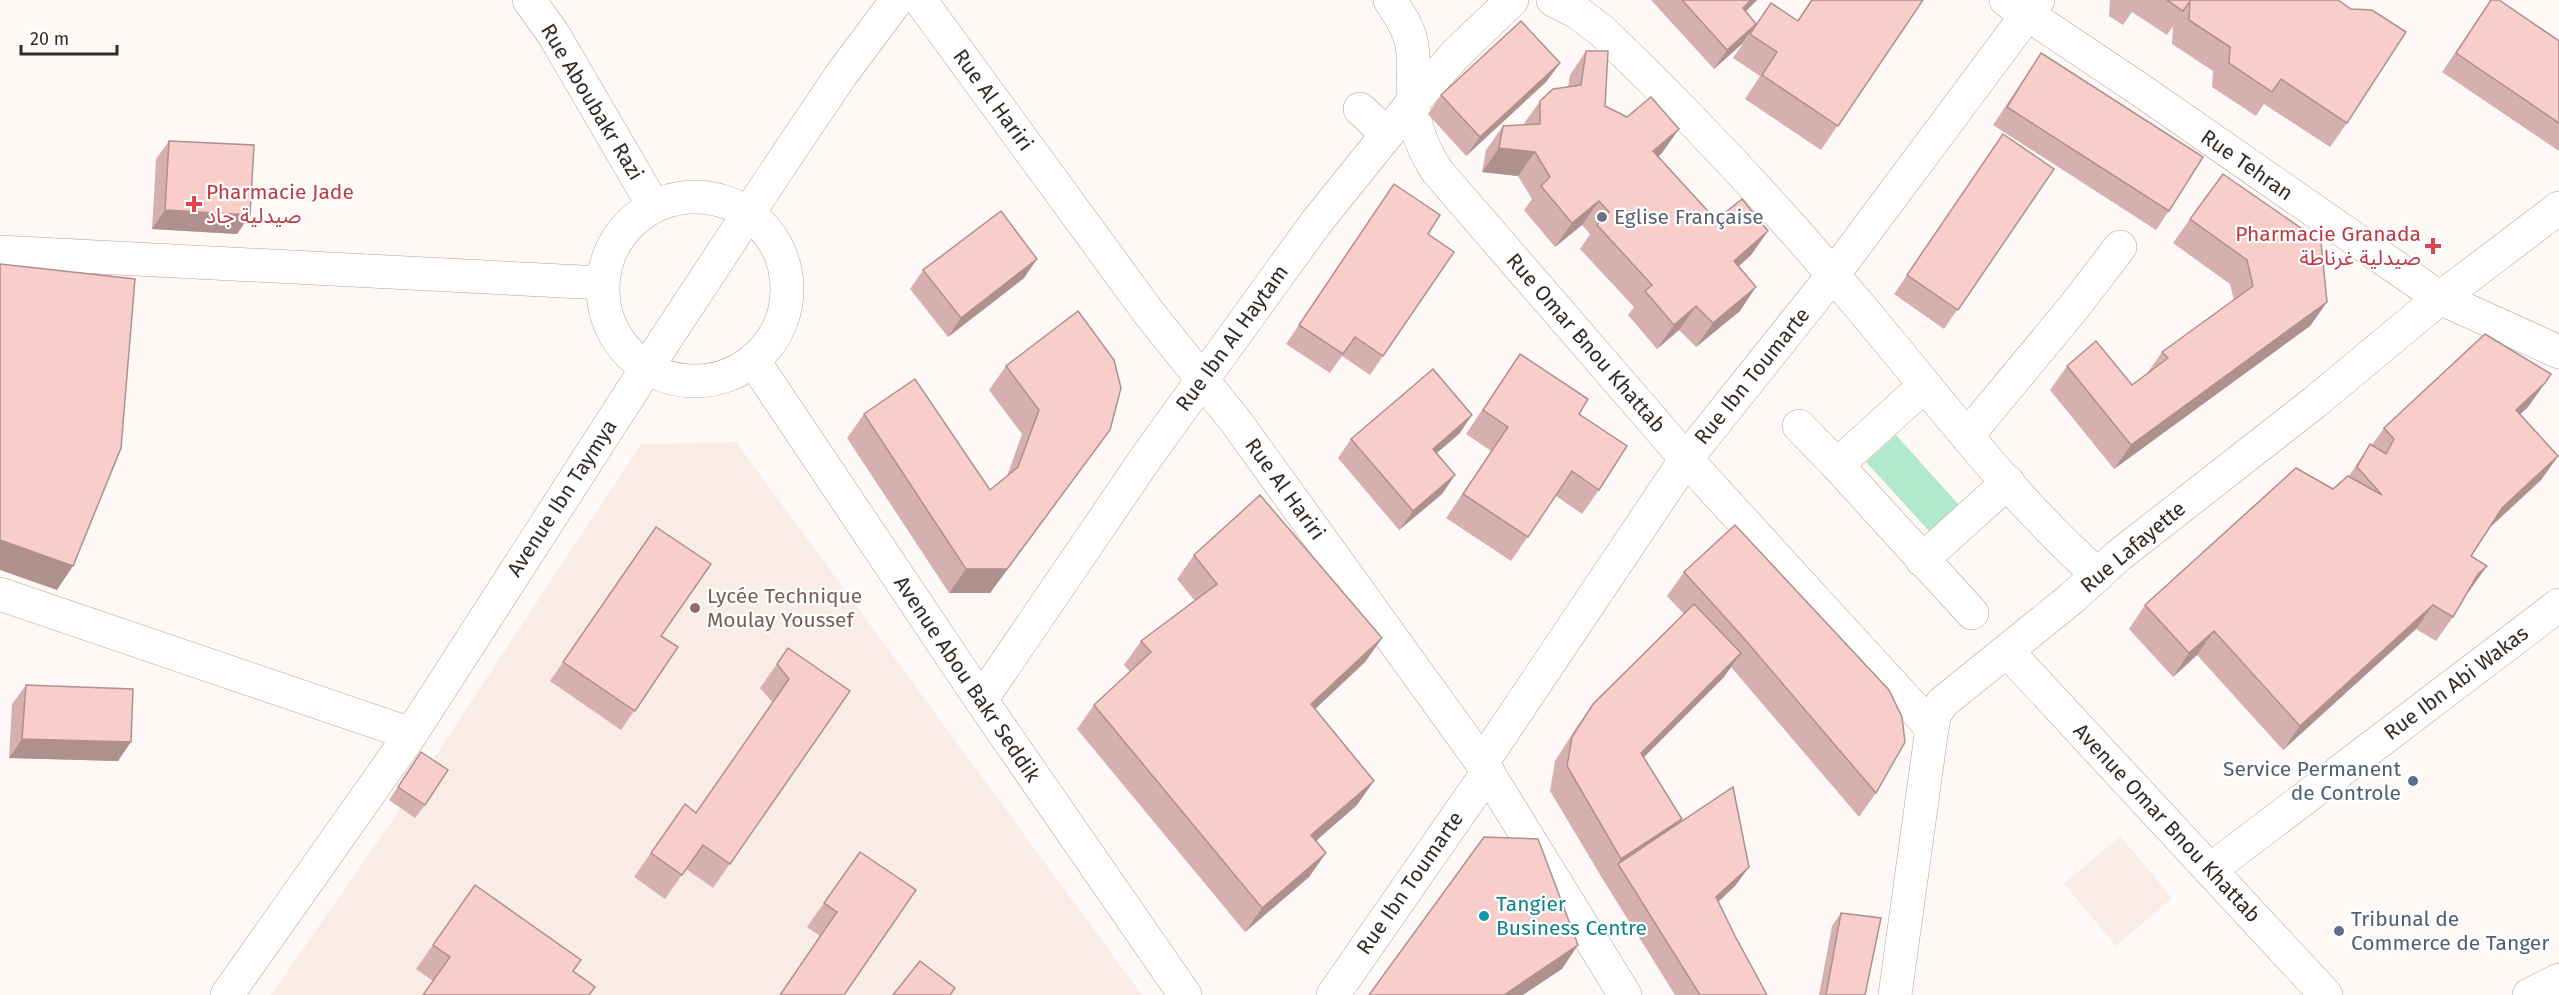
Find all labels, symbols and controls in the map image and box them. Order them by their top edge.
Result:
scale bar [21,18,117,56]
street label: Rue Aboubakr Razi [535,19,649,185]
text: 20 m [30,28,69,50]
street label: Rue Al Hariri [947,44,1039,156]
street label: Rue Tehran [2196,124,2298,206]
place label: Pharmacie Jade صيدلية جاد [206,179,354,229]
marker: Pharmacie Jade صيدلية جاد [187,197,201,211]
place label: Eglise Française [1614,204,1764,230]
marker: Eglise Française [1595,210,1609,224]
place label: Pharmacie Granada صيدلية غرناطة [2235,221,2421,271]
marker: Pharmacie Granada صيدلية غرناطة [2426,239,2440,253]
street label: Rue Omar Bnou Khattab [1501,248,1671,438]
street label: Rue Ibn Al Haytam [1170,260,1294,416]
street label: Rue Ibn Toumarte [1689,302,1815,450]
street label: Avenue Ibn Taymya [501,414,623,582]
street label: Rue Al Hariri [1239,433,1331,545]
street label: Rue Lafayette [2075,495,2191,599]
street label: Avenue Abou Bakr Seddik [888,571,1046,787]
place label: Lycée Technique Moulay Youssef [707,583,862,633]
marker: Lycée Technique Moulay Youssef [688,601,702,615]
street label: Rue Ibn Abi Wakas [2379,620,2533,746]
street label: Avenue Omar Bnou Khattab [2068,718,2266,928]
place label: Service Permanent de Controle [2223,756,2401,806]
marker: Service Permanent de Controle [2406,774,2420,788]
street label: Rue Ibn Toumarte [1351,806,1469,960]
place label: Tangier Business Centre [1496,891,1647,941]
place label: Tribunal de Commerce de Tanger [2351,906,2549,956]
marker: Tangier Business Centre [1477,909,1491,923]
marker: Tribunal de Commerce de Tanger [2332,924,2346,938]

